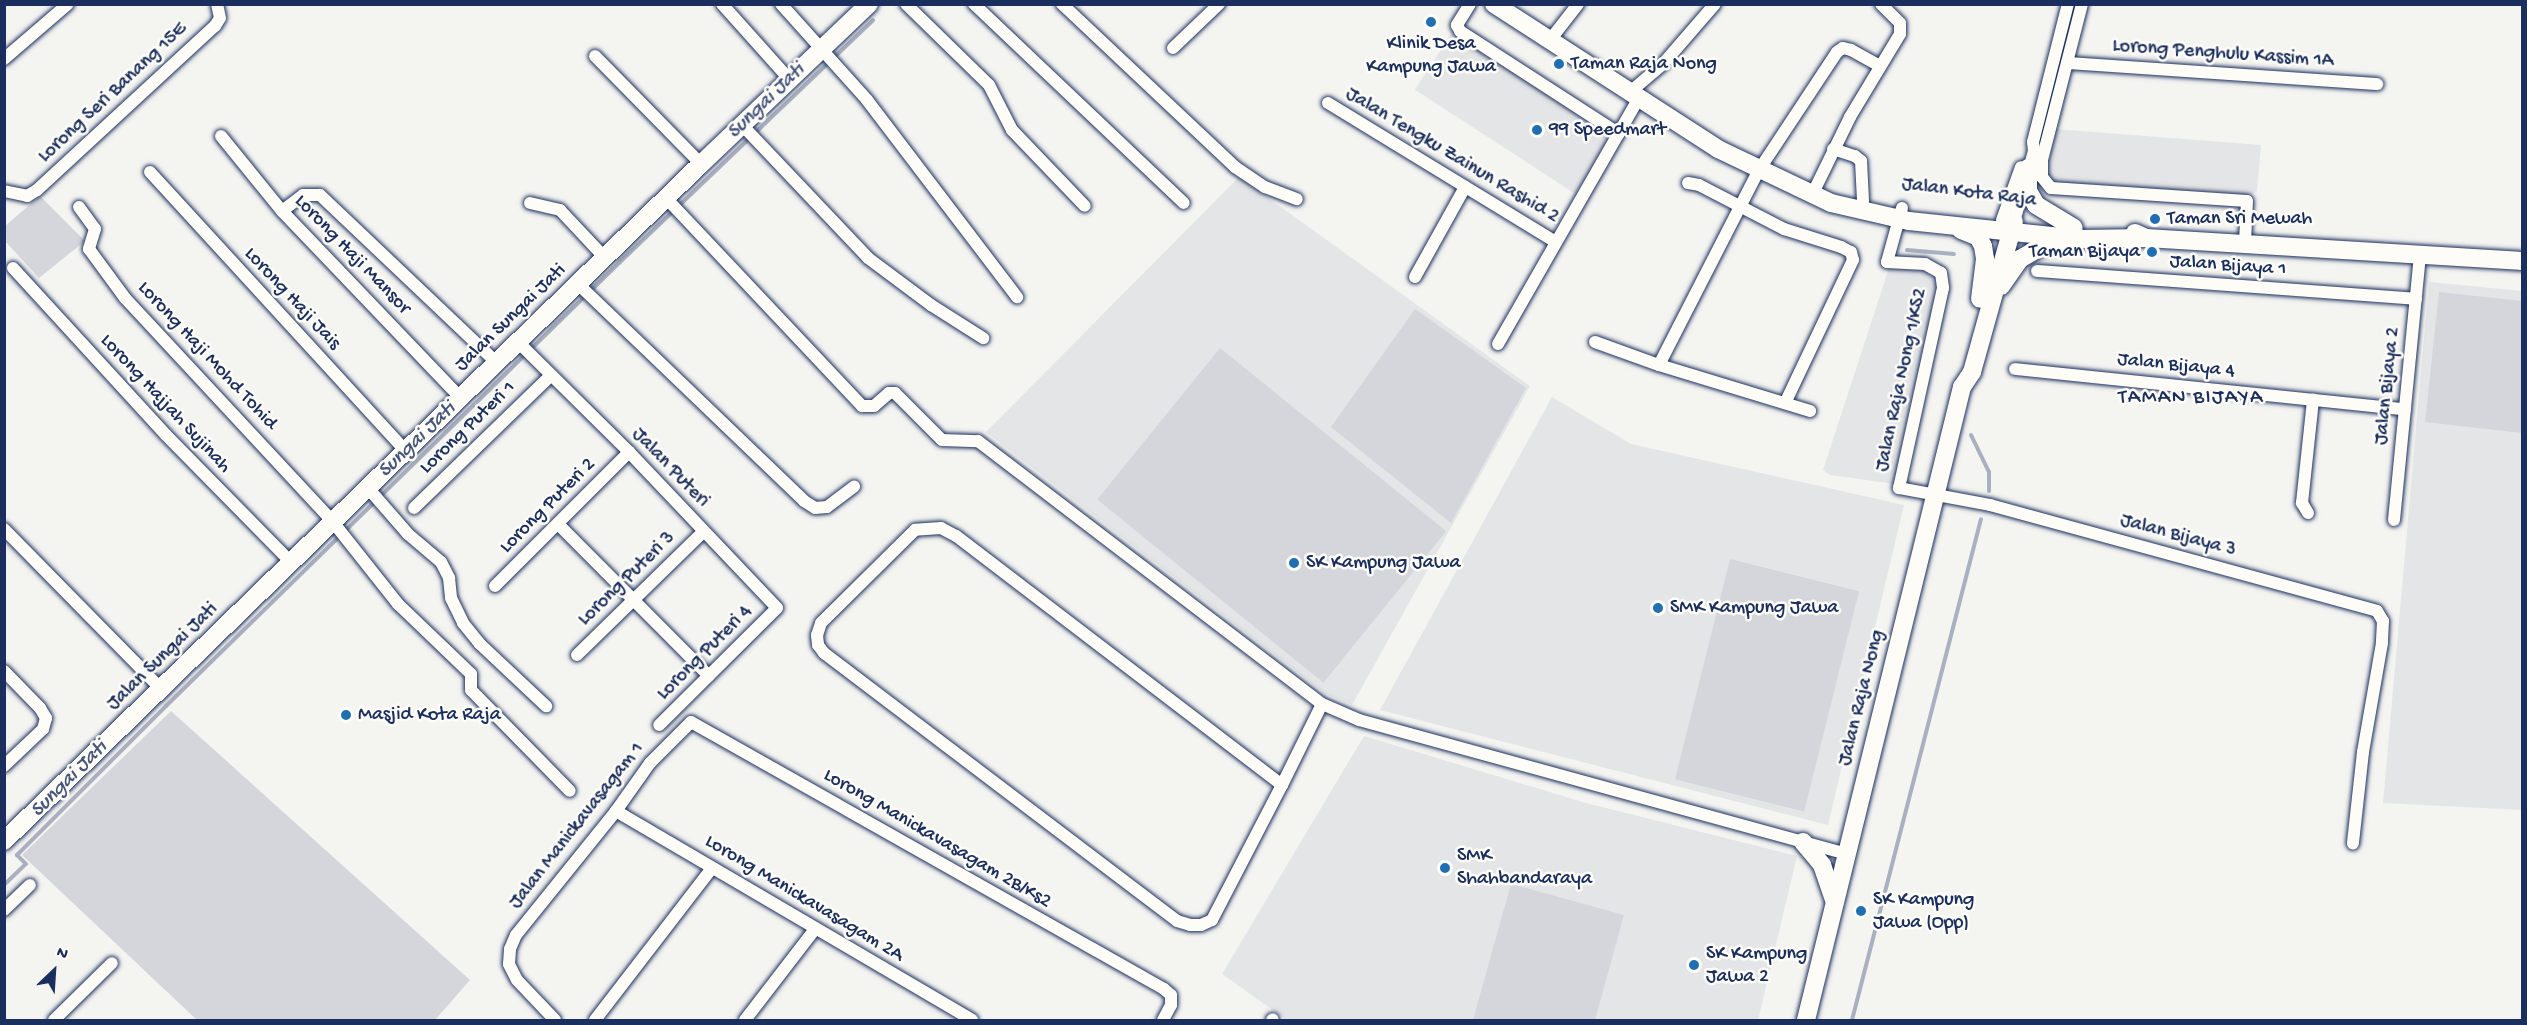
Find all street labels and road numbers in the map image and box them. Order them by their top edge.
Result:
street label: Lorong Seri Banang 15E [33,18,193,168]
street label: Lorong Penghulu Kassim 1A [2112,34,2334,74]
street label: Jalan Tengku Zainun Rashid 2 [1341,83,1563,229]
street label: Jalan Kota Raja [1900,173,2038,213]
street label: Lorong Haji Mansor [289,190,415,320]
street label: Lorong Haji Jais [238,243,346,355]
street label: Jalan Bijaya 1 [2169,250,2287,282]
street label: Jalan Sungai Jati [450,259,572,377]
street label: Lorong Haji Mohd Tohid [132,277,282,435]
street label: Jalan Raja Nong 1/KS2 [1871,286,1933,474]
street label: Jalan Bijaya 2 [2370,326,2406,446]
street label: Lorong Hajjah Sujinah [94,329,236,479]
street label: Jalan Bijaya 4 [2116,348,2236,384]
street label: Lorong Puteri 1 [415,376,521,480]
street label: Jalan Puteri [626,423,714,513]
street label: Lorong Puteri 2 [495,453,601,559]
street label: Jalan Bijaya 3 [2117,509,2239,563]
street label: Lorong Puteri 3 [573,527,681,631]
street label: Jalan Sungai Jati [102,598,224,716]
street label: Lorong Puteri 4 [652,600,758,706]
street label: Jalan Raja Nong [1834,628,1890,768]
street label: Jalan Manickavasagam 1 [504,738,650,914]
street label: Lorong Manickavasagam 2B/Ks2 [819,764,1055,914]
street label: Lorong Manickavasagam 2A [700,830,908,968]

